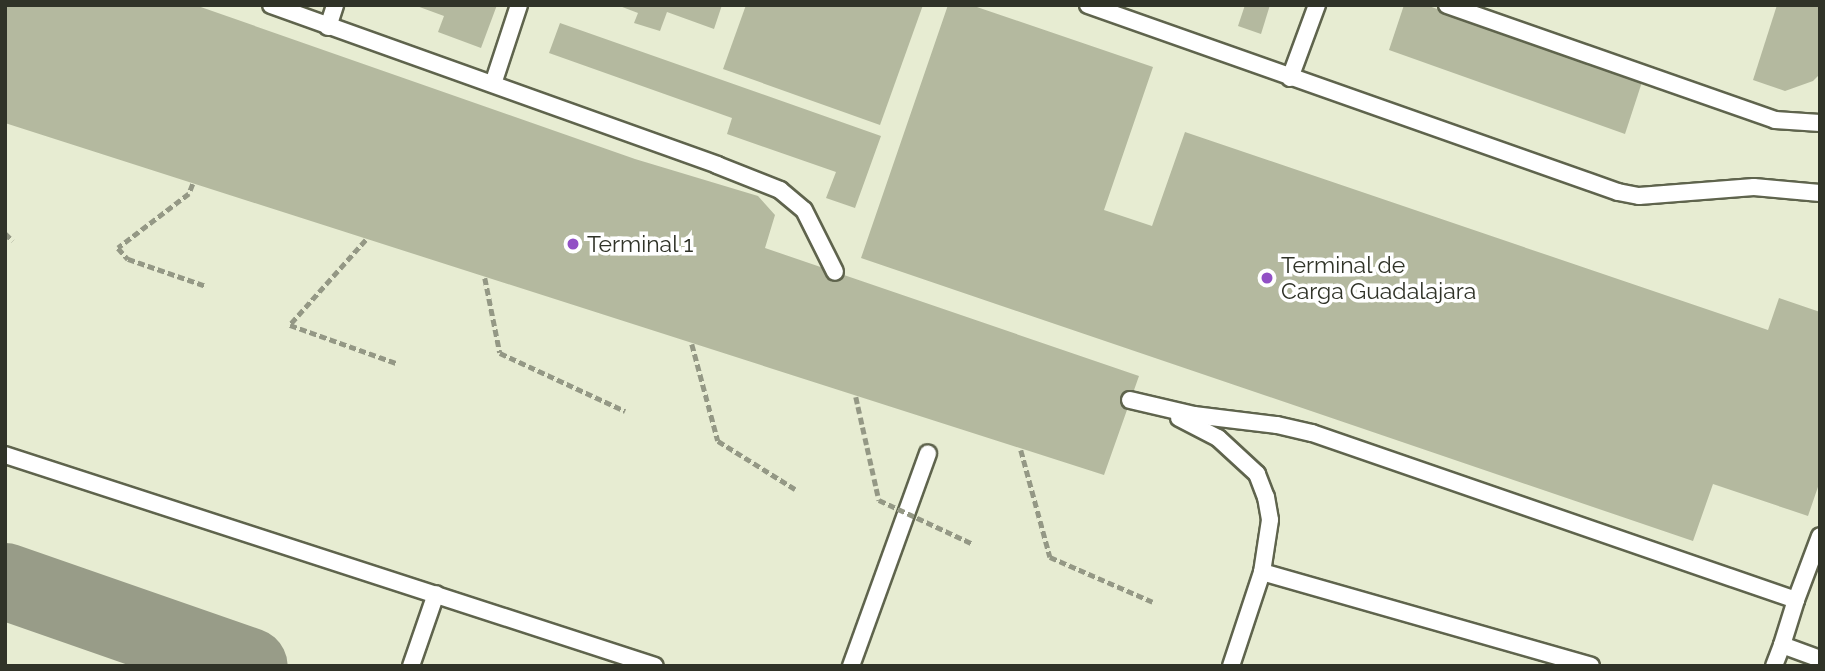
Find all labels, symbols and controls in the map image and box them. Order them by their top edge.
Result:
place label: Terminal 1 [587,230,694,258]
marker: Terminal 1 [565,236,581,252]
place label: Terminal de Carga Guadalajara [1281,251,1476,305]
marker: Terminal de Carga Guadalajara [1259,270,1275,286]

